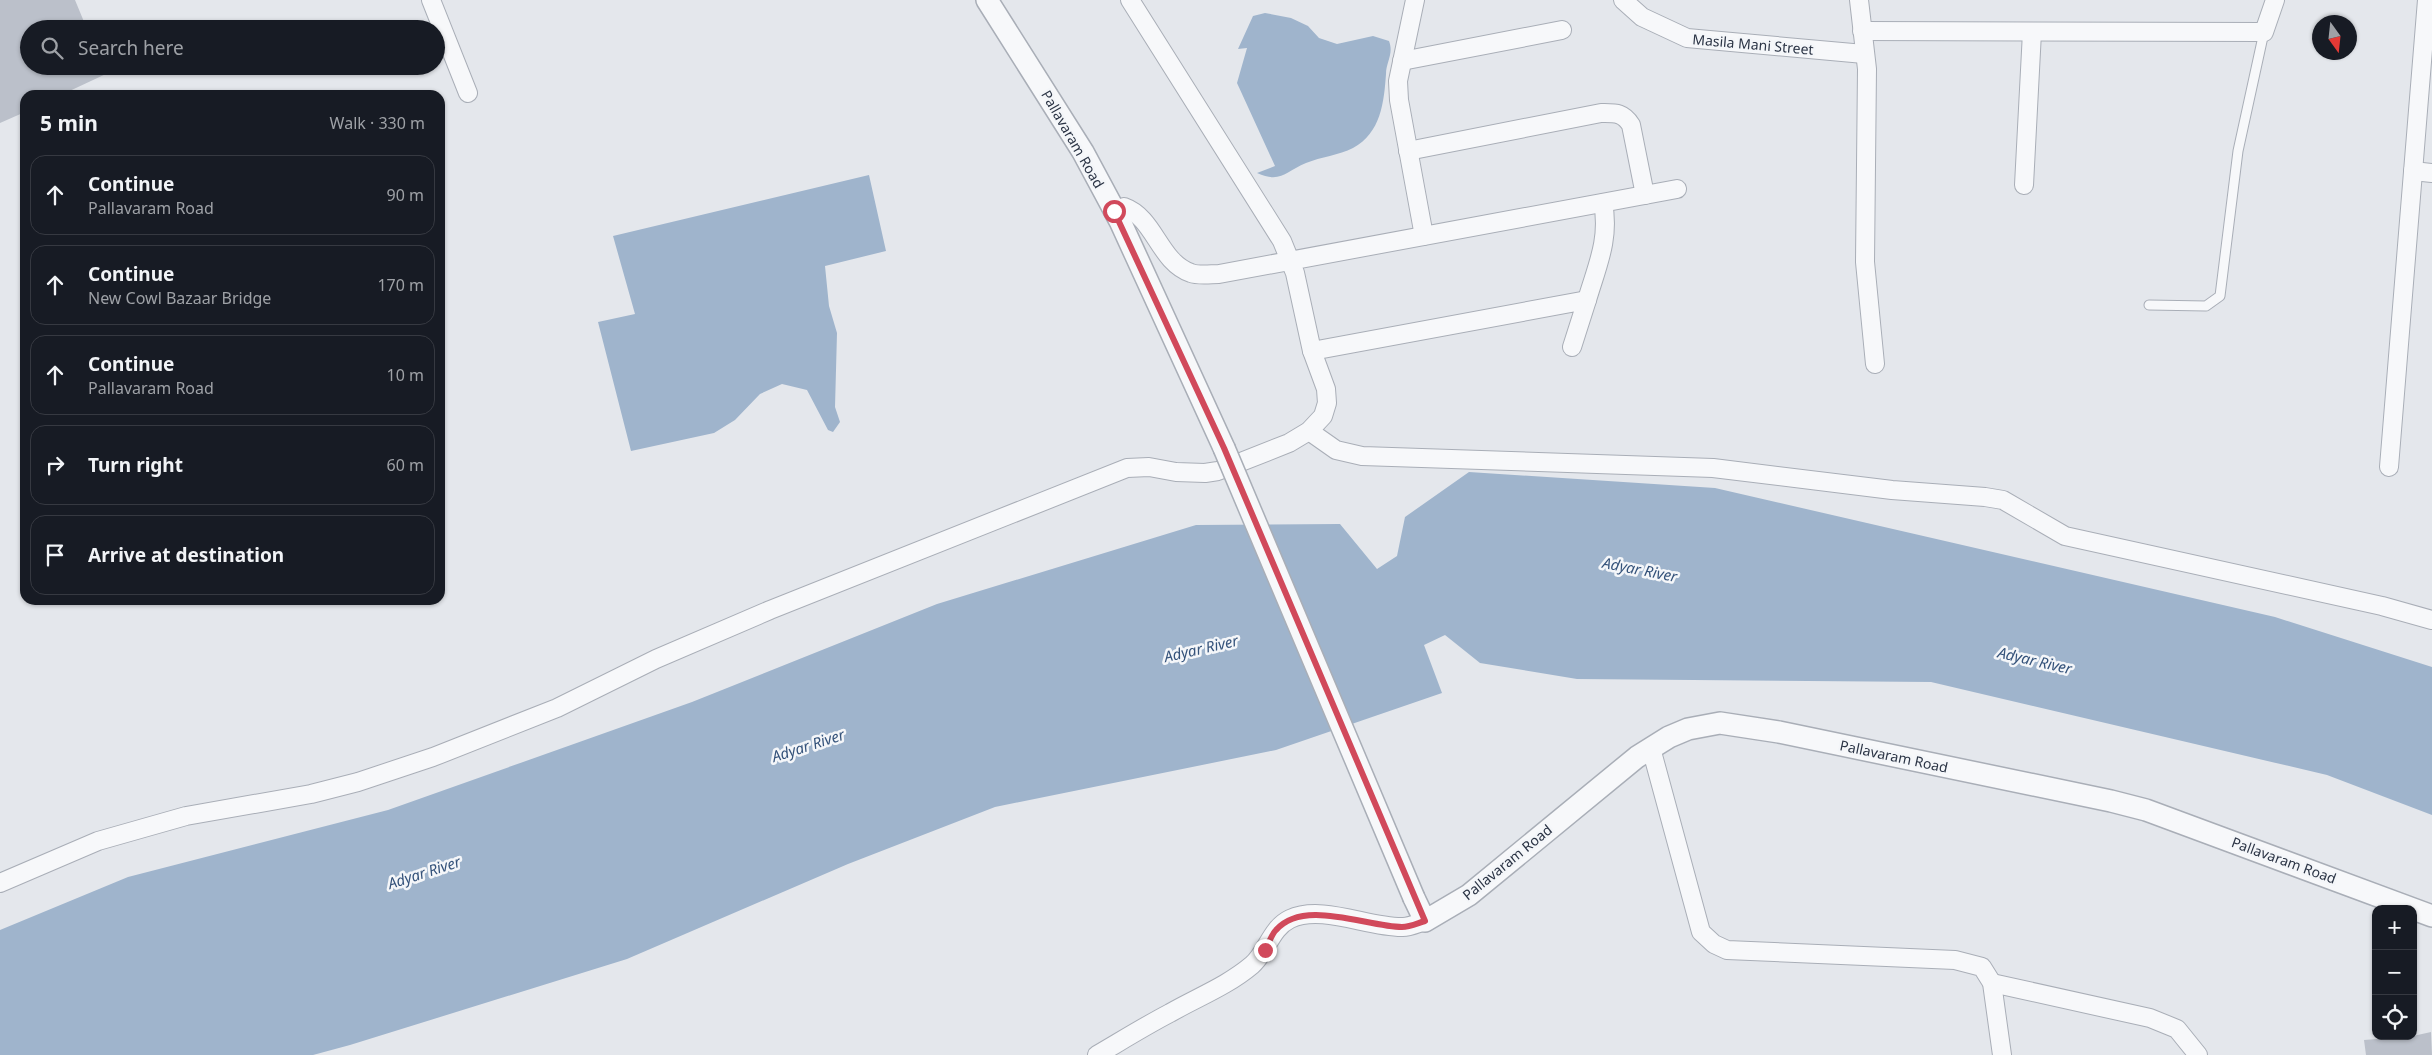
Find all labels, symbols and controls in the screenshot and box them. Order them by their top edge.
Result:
north arrow [2312,15,2357,60]
search box [20,20,445,75]
street label: Masila Mani Street [1692,29,1814,59]
icon: search [38,34,66,62]
text: Search here [78,35,184,61]
street label: Pallavaram Road [1037,87,1109,191]
text: 5 min [40,109,98,137]
text: Walk · 330 m [330,112,425,134]
text: Continue [88,171,174,197]
icon: ahead [41,181,69,209]
text: 90 m [387,184,424,206]
text: Pallavaram Road [88,197,214,219]
route start [1103,200,1126,223]
text: Continue [88,261,174,287]
icon: ahead [41,271,69,299]
text: 170 m [377,274,424,296]
text: New Cowl Bazaar Bridge [88,287,271,309]
text: Continue [88,351,174,377]
icon: ahead [41,361,69,389]
text: 10 m [387,364,424,386]
text: Pallavaram Road [88,377,214,399]
icon: right [41,451,69,479]
text: Turn right [88,452,183,478]
text: 60 m [387,454,424,476]
icon: arrive [41,541,69,569]
text: Arrive at destination [88,542,284,568]
water label: Adyar River [1600,552,1680,586]
water label: Adyar River [1161,630,1241,666]
water label: Adyar River [1995,642,2075,678]
water label: Adyar River [768,724,848,766]
street label: Pallavaram Road [1838,735,1950,777]
street label: Pallavaram Road [1458,820,1556,904]
street label: Pallavaram Road [2229,832,2339,888]
water label: Adyar River [384,851,464,893]
map controls [2372,905,2417,1040]
button: + [2372,905,2417,950]
route end [1254,939,1277,962]
button: − [2372,950,2417,995]
button: locate [2372,995,2417,1040]

